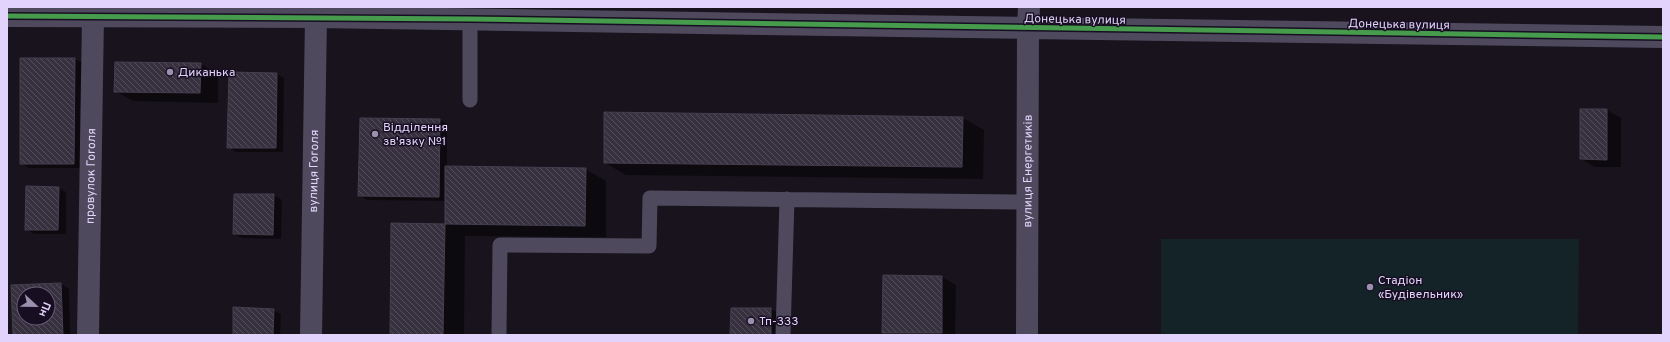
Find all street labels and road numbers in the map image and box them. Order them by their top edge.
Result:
street label: Донецька вулиця [1024,11,1126,29]
street label: Донецька вулиця [1348,16,1450,34]
street label: вулиця Енергетиків [1020,115,1037,227]
street label: провулок Гоголя [83,128,100,224]
street label: вулиця Гоголя [306,130,323,212]

